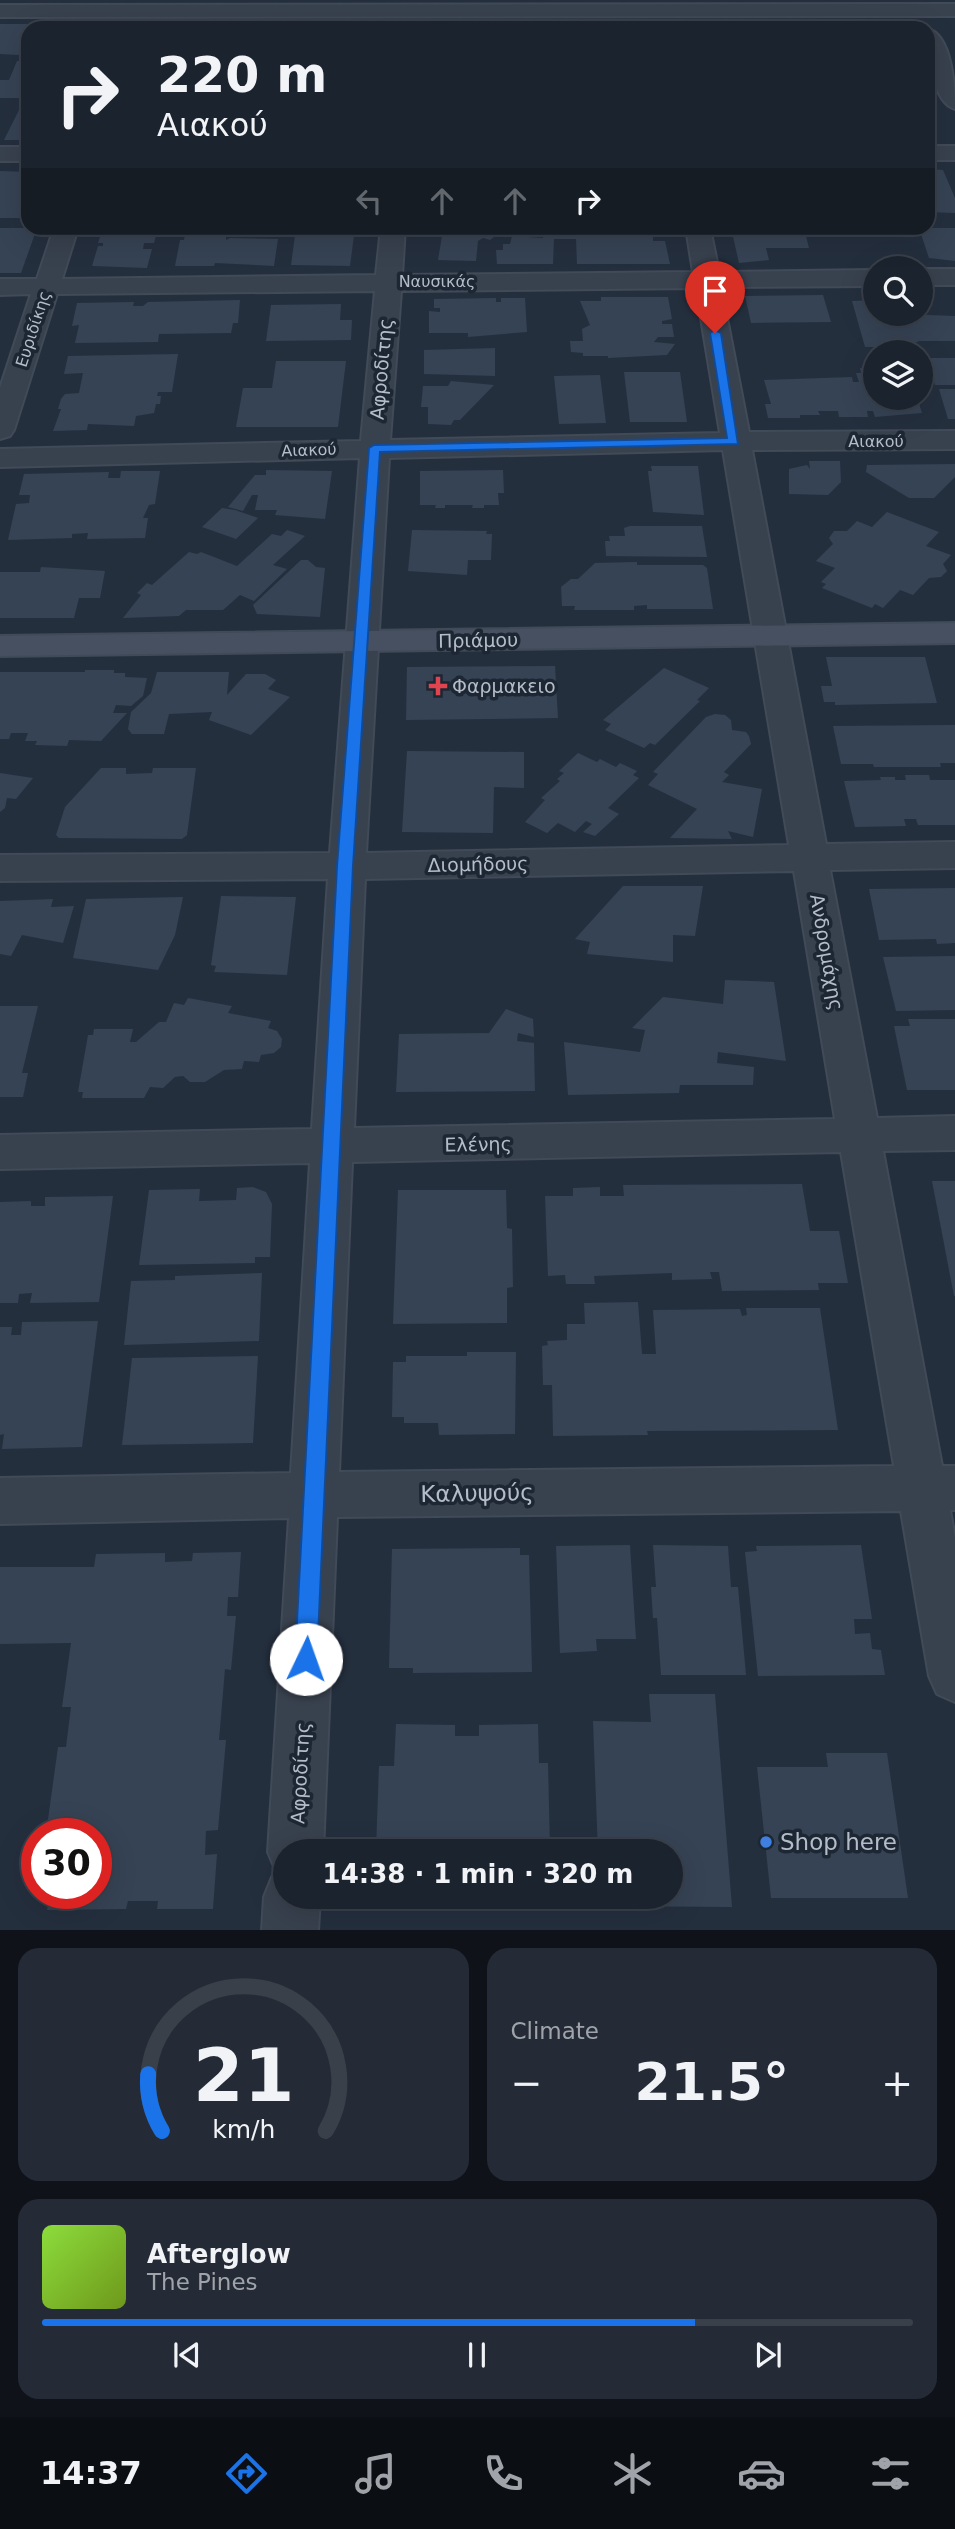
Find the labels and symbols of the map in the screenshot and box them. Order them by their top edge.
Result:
pin [685,261,745,333]
street label: Ναυσικάς [399,272,475,291]
street label: Ευριδίκης [12,288,54,370]
street label: Αφροδίτης [366,317,396,421]
street label: Αιακού [848,432,904,451]
street label: Αιακού [281,440,337,460]
street label: Πριάμου [438,628,518,652]
place label: Φαρμακειο [452,675,556,697]
marker: Φαρμακειο [430,678,446,694]
street label: Διομήδους [428,852,528,876]
street label: Ανδρομάχης [806,892,848,1012]
street label: Ελένης [444,1132,512,1156]
street label: Καλυψούς [420,1479,534,1507]
position arrow [269,1622,343,1696]
street label: Αφροδίτης [286,1722,314,1824]
speed limit sign: 30 [21,1818,112,1909]
place label: Shop here [780,1829,897,1855]
marker: Shop here [758,1834,774,1850]

